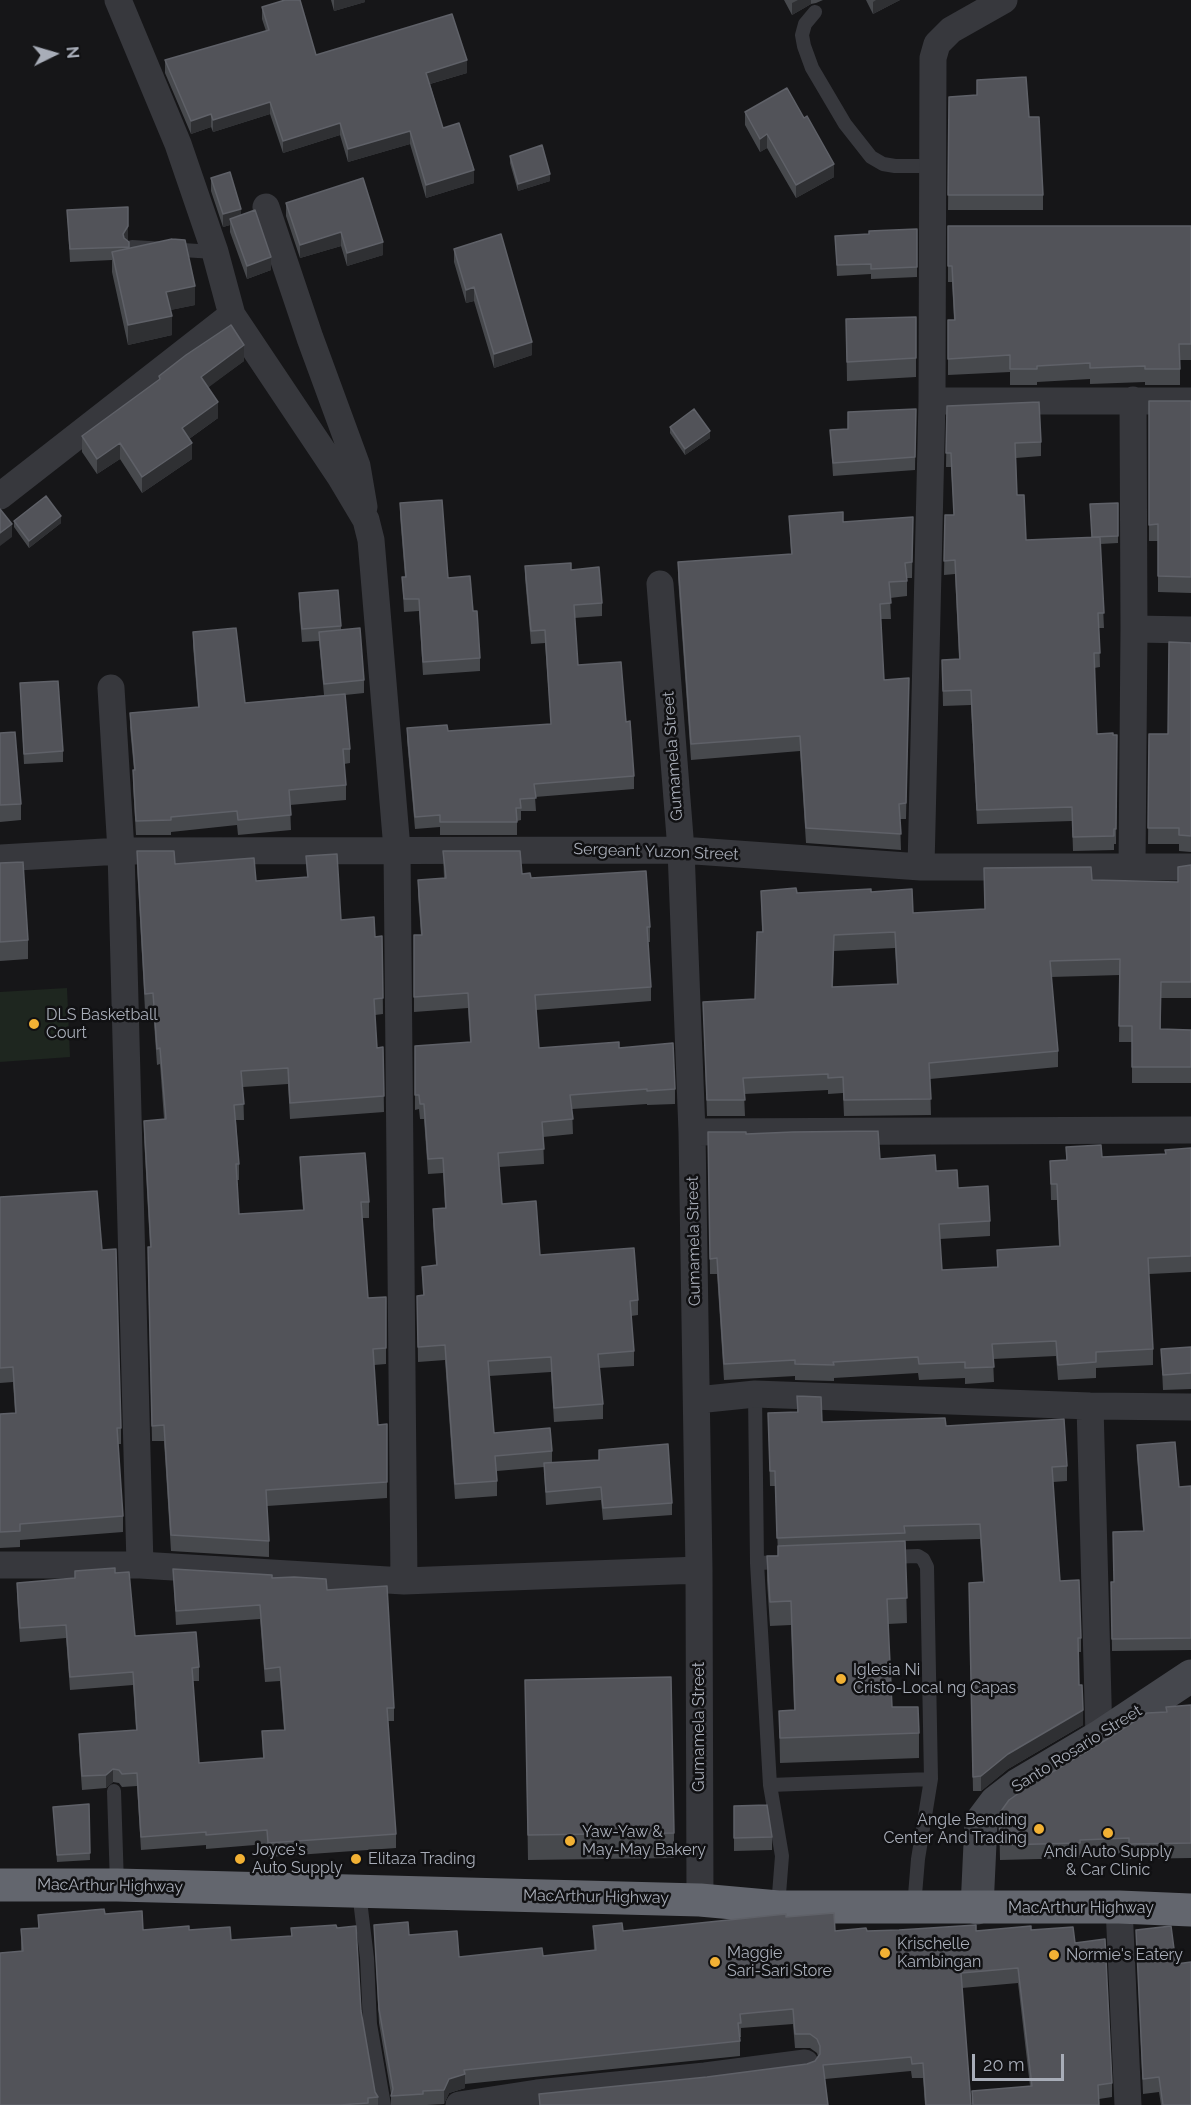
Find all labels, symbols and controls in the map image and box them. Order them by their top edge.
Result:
north arrow [24,24,84,84]
text: N [62,45,82,59]
street label: Gumamela Street [659,690,687,822]
street label: Sergeant Yuzon Street [573,840,739,864]
place label: DLS Basketball Court [46,1005,158,1043]
marker: DLS Basketball Court [27,1017,41,1031]
street label: Gumamela Street [683,1176,705,1306]
place label: Iglesia Ni Cristo-Local ng Capas [853,1660,1016,1698]
street label: Gumamela Street [689,1662,709,1792]
marker: Iglesia Ni Cristo-Local ng Capas [834,1672,848,1686]
street label: Santo Rosario Street [1008,1701,1146,1797]
place label: Angle Bending Center And Trading [884,1810,1027,1848]
place label: Yaw-Yaw & May-May Bakery [582,1822,706,1860]
marker: Angle Bending Center And Trading [1032,1822,1046,1836]
marker: Andi Auto Supply & Car Clinic [1101,1826,1115,1840]
marker: Yaw-Yaw & May-May Bakery [563,1834,577,1848]
place label: Joyce's Auto Supply [252,1840,343,1878]
place label: Andi Auto Supply & Car Clinic [1044,1842,1172,1880]
place label: Elitaza Trading [368,1849,476,1869]
marker: Joyce's Auto Supply [233,1852,247,1866]
marker: Elitaza Trading [349,1852,363,1866]
street label: MacArthur Highway [37,1875,183,1897]
street label: MacArthur Highway [523,1886,669,1908]
street label: MacArthur Highway [1008,1898,1154,1918]
place label: Krischelle Kambingan [897,1934,981,1972]
place label: Maggie Sari-Sari Store [727,1943,832,1981]
place label: Normie's Eatery [1066,1945,1183,1965]
marker: Krischelle Kambingan [878,1946,892,1960]
marker: Normie's Eatery [1047,1948,1061,1962]
marker: Maggie Sari-Sari Store [708,1955,722,1969]
scale bar [975,2042,1066,2080]
text: 20 m [983,2054,1025,2075]

